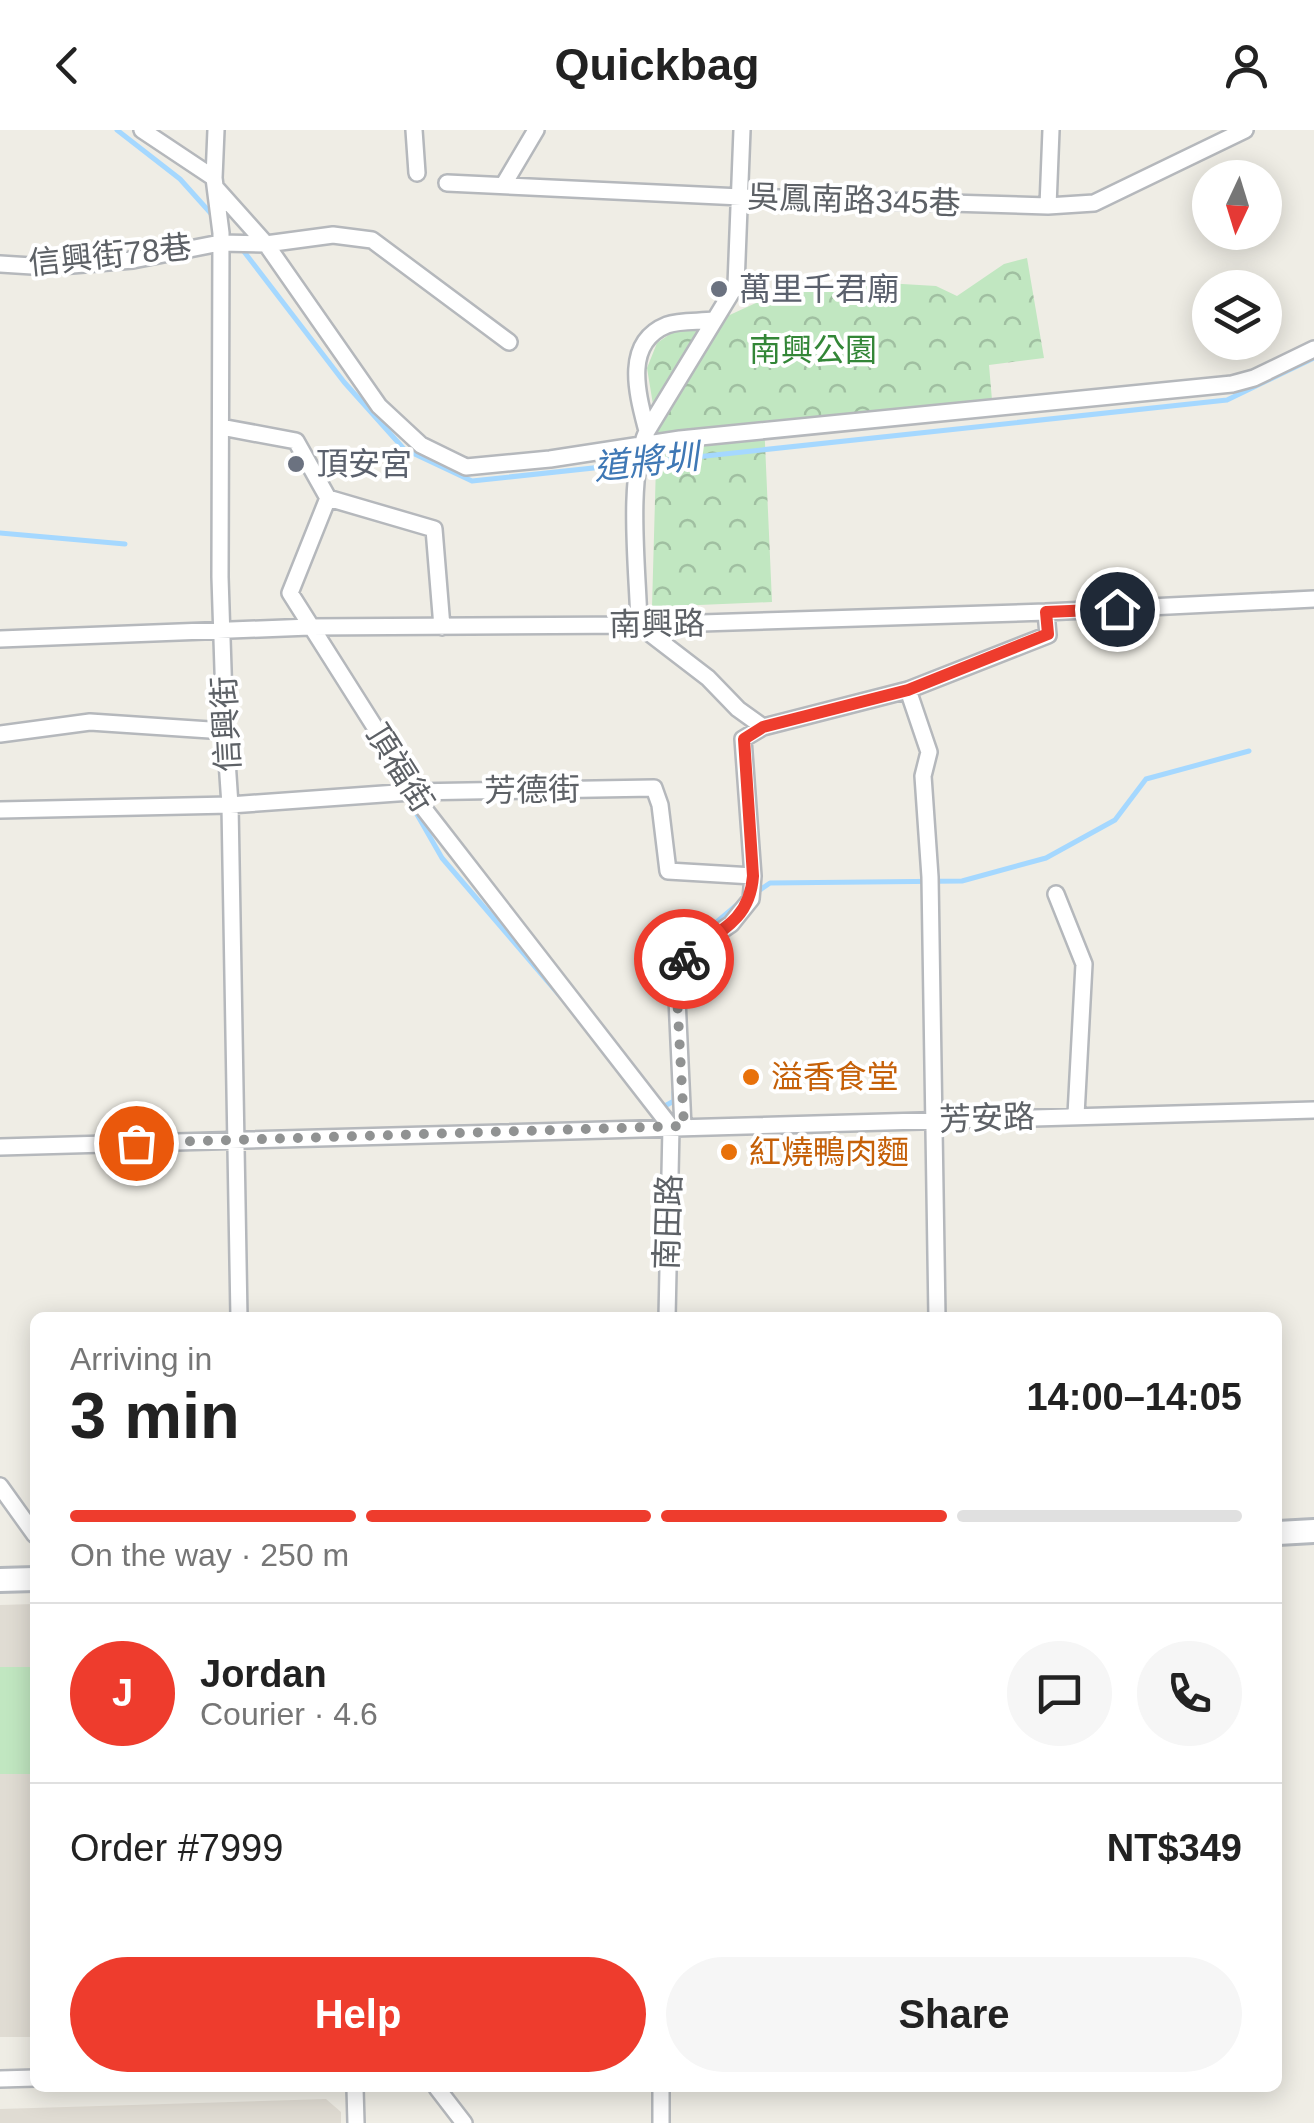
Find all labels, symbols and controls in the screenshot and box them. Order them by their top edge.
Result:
icon: back [40,38,95,93]
icon: person [1219,38,1274,93]
text: Quickbag [554,39,760,90]
north arrow [1192,160,1282,250]
map controls [1192,160,1282,360]
street label: 吳鳳南路345巷 [747,178,961,222]
street label: 信興街78巷 [27,229,193,281]
button: layers [1192,270,1282,360]
place label: 萬里千君廟 [739,271,899,307]
marker: 萬里千君廟 [708,278,730,300]
park label: 南興公園 [749,332,877,368]
water label: 道將圳 [592,436,705,486]
place label: 頂安宮 [316,446,412,482]
marker: 頂安宮 [285,453,307,475]
pin [1075,567,1160,652]
icon: home [1090,582,1145,637]
street label: 南興路 [609,605,705,643]
street label: 信興街 [206,675,246,773]
street label: 頂福街 [359,718,441,818]
street label: 芳德街 [484,771,580,809]
courier [634,909,734,1009]
icon: bike [657,932,712,987]
place label: 溢香食堂 [771,1059,899,1095]
marker: 溢香食堂 [740,1066,762,1088]
street label: 芳安路 [938,1098,1036,1138]
pin [94,1101,179,1186]
icon: bag [109,1116,164,1171]
place label: 紅燒鴨肉麵 [749,1134,909,1170]
marker: 紅燒鴨肉麵 [718,1141,740,1163]
street label: 南田路 [648,1173,688,1271]
text: Arriving in [70,1341,212,1377]
text: 14:00–14:05 [1026,1376,1242,1418]
text: 3 min [70,1379,240,1452]
text: On the way · 250 m [70,1537,349,1573]
button: chat [1007,1641,1112,1746]
button: phone [1137,1641,1242,1746]
text: Jordan [200,1653,327,1695]
text: J [112,1672,133,1714]
text: Courier · 4.6 [200,1696,378,1732]
text: Order #7999 [70,1827,283,1869]
text: NT$349 [1107,1827,1242,1869]
button: Help [70,1957,646,2072]
button: Share [666,1957,1242,2072]

